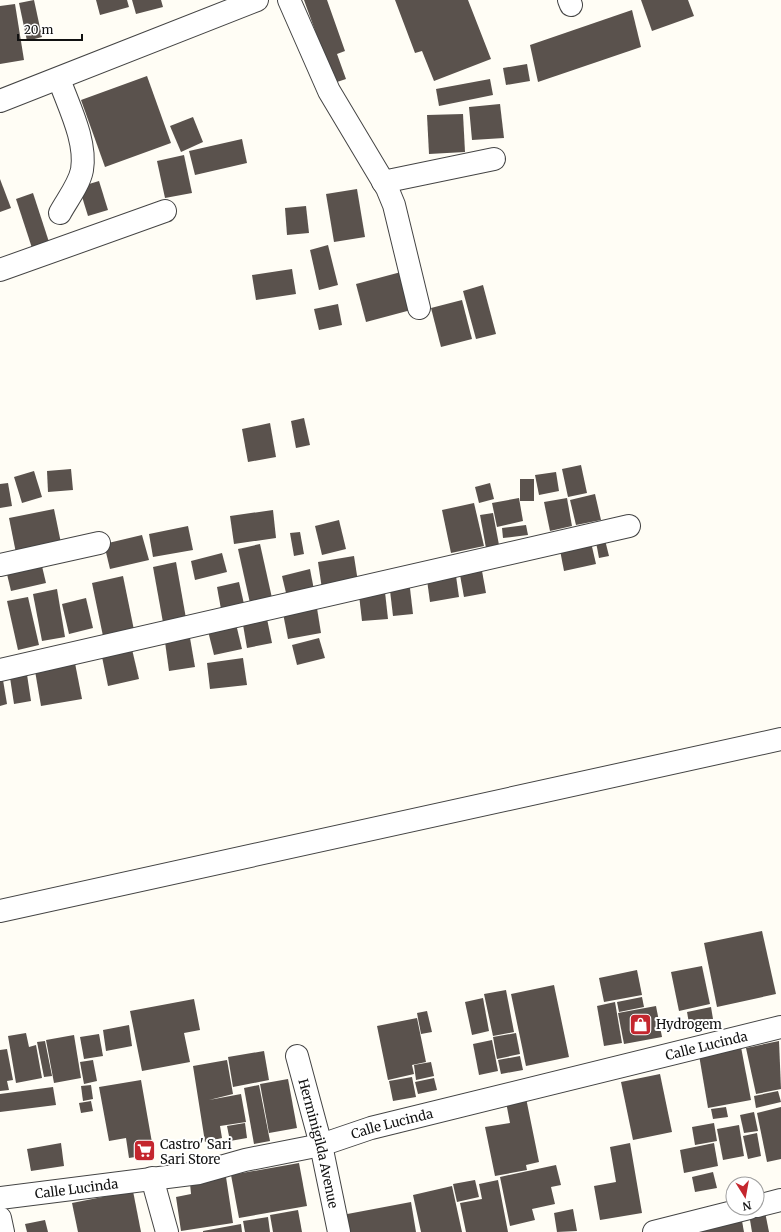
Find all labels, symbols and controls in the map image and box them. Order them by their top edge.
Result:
scale bar [18,16,82,42]
text: 20 m [24,22,53,37]
shop icon: Hydrogem [627,1011,653,1037]
place label: Hydrogem [656,1016,722,1033]
street label: Calle Lucinda [664,1028,749,1064]
street label: Herminigilda Avenue [294,1077,342,1210]
street label: Calle Lucinda [349,1105,435,1143]
place label: Castro' Sari Sari Store [160,1136,232,1168]
supermarket icon: Castro' Sari Sari Store [131,1138,157,1164]
street label: Calle Lucinda [34,1175,119,1203]
north arrow [725,1176,765,1216]
text: N [741,1198,753,1214]

